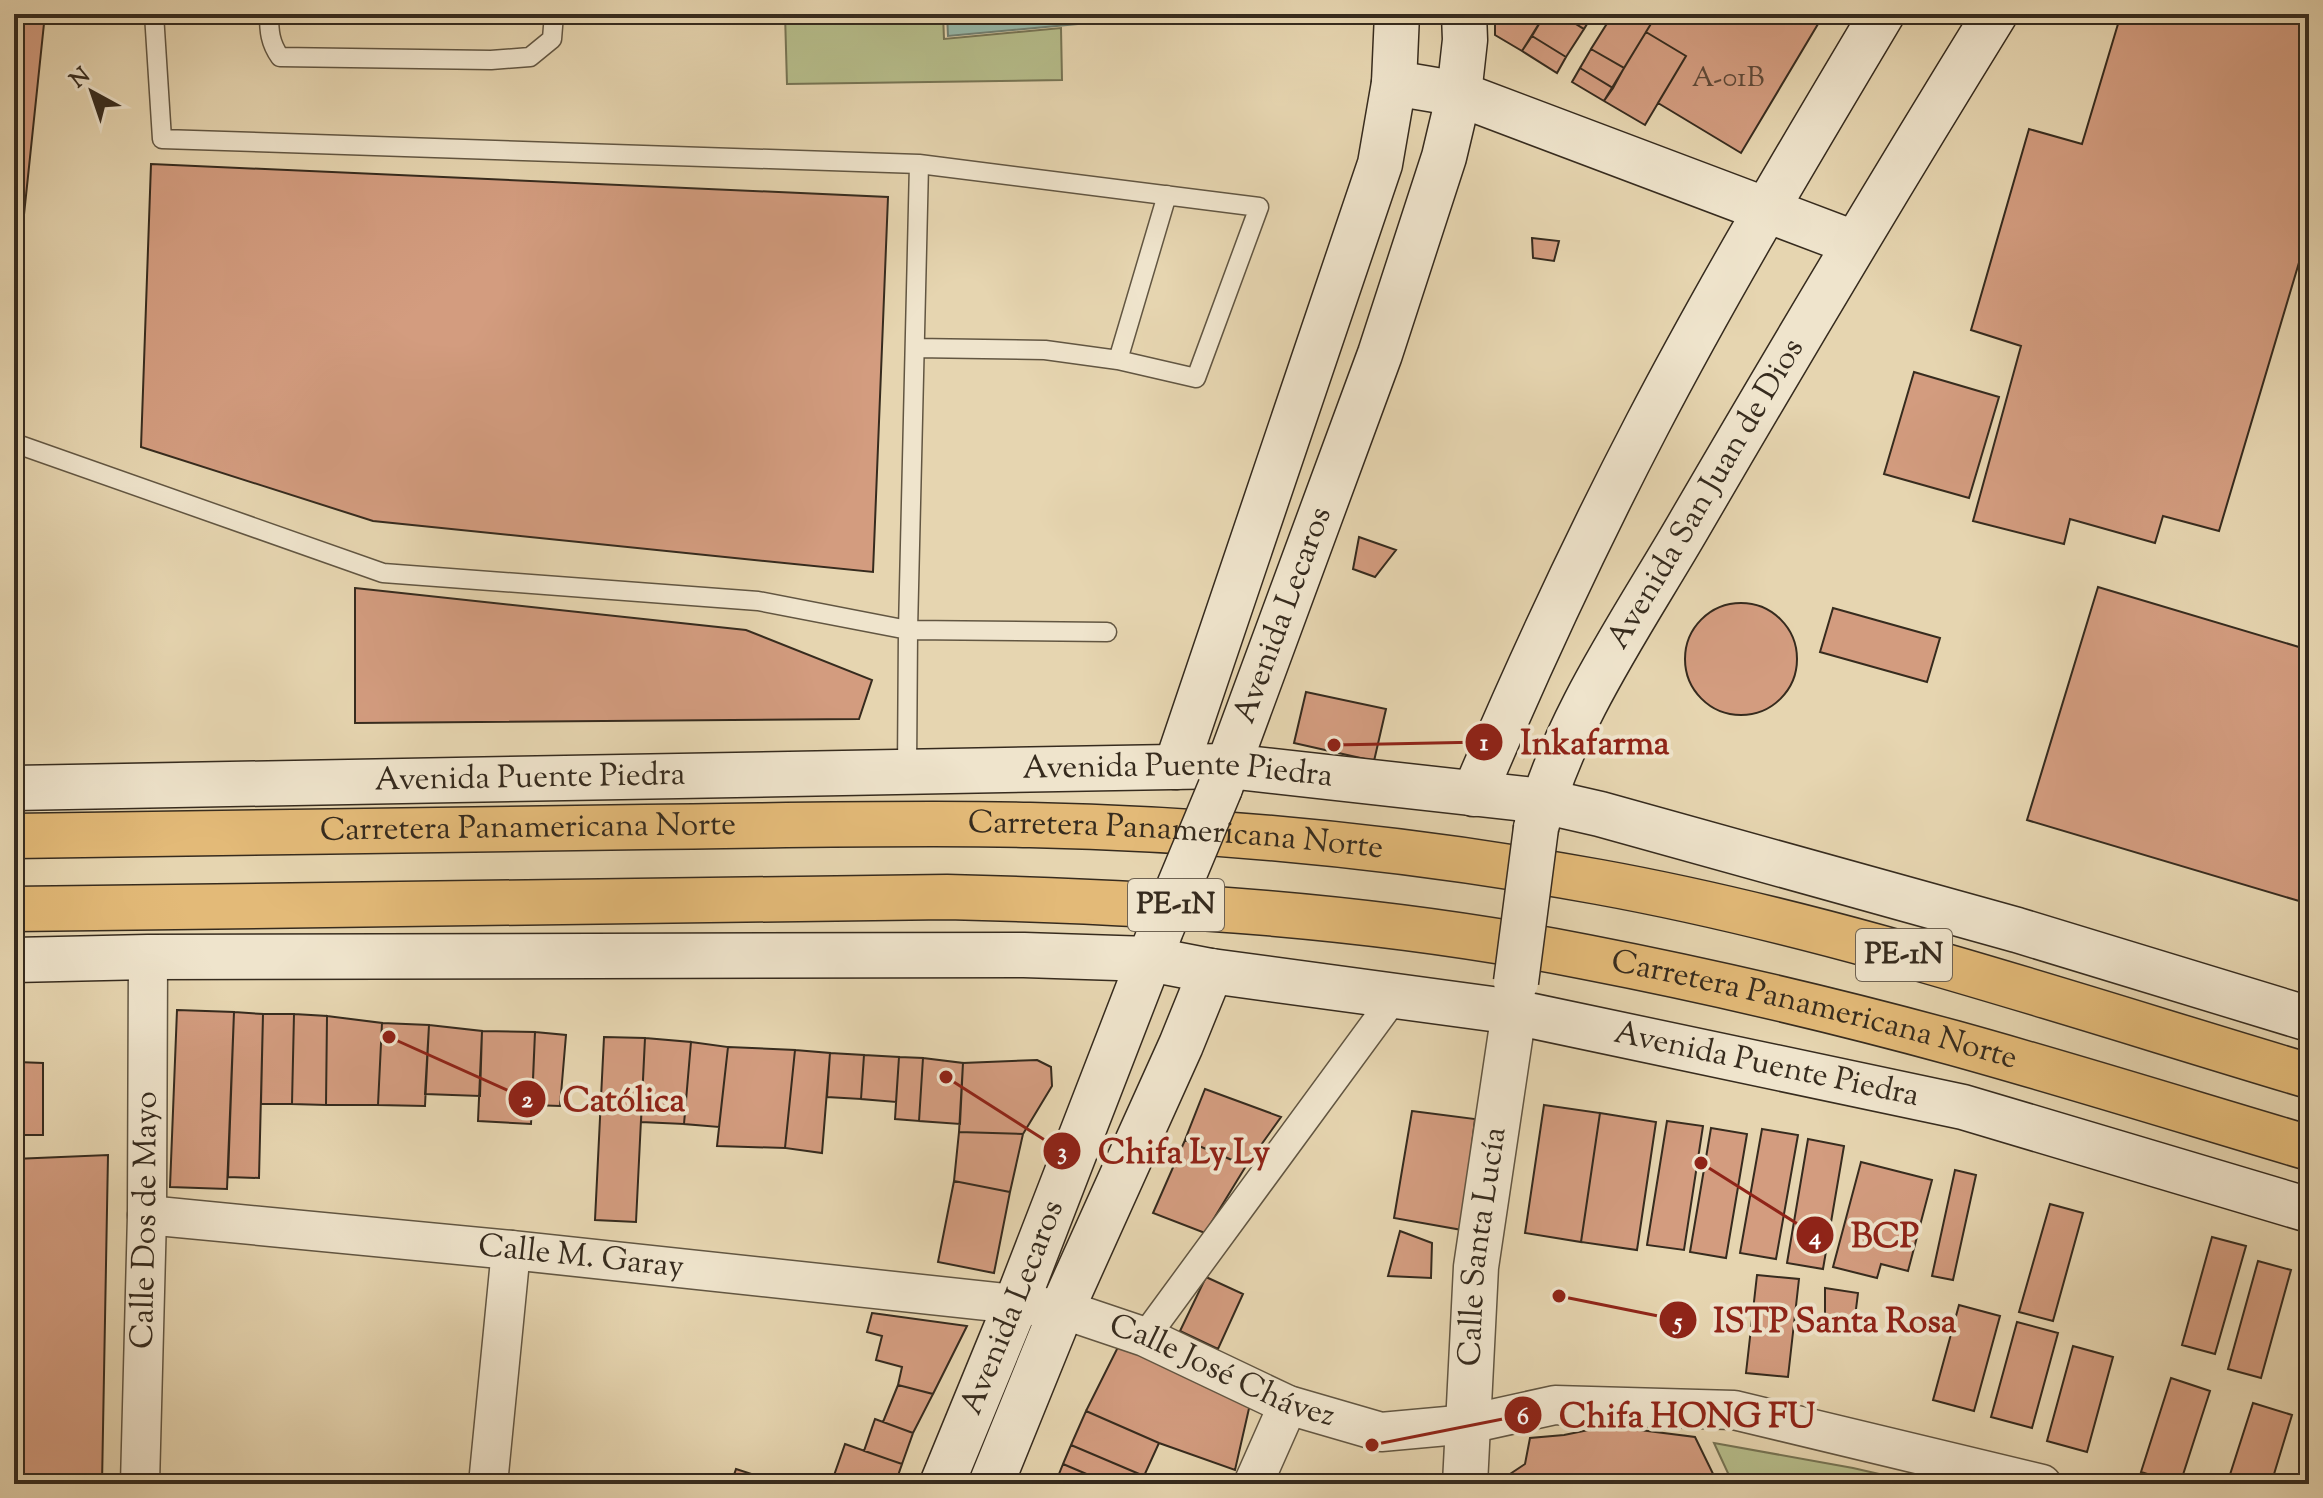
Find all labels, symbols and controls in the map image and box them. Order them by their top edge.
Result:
north arrow [52,52,132,132]
house number: A-01B [1692,59,1764,99]
text: N [64,61,98,97]
street label: Avenida San Juan de Dios [1597,330,1816,658]
street label: Avenida Lecaros [1223,501,1345,730]
callout: Inkafarma [1464,713,1685,771]
text: Inkafarma [1521,721,1670,770]
text: 1 [1480,727,1489,761]
street label: Avenida Puente Piedra [1022,743,1335,801]
street label: Avenida Puente Piedra [374,753,686,804]
street label: Carretera Panamericana Norte [968,801,1386,872]
street label: Carretera Panamericana Norte [319,803,736,855]
road number: PE-1N [1128,879,1224,931]
road number: PE-1N [1856,929,1952,981]
street label: Carretera Panamericana Norte [1607,939,2022,1083]
street label: Avenida Puente Piedra [1610,1011,1923,1120]
callout: Católica [507,1070,701,1128]
text: Católica [563,1078,685,1127]
text: 2 [521,1084,533,1118]
street label: Calle Dos de Mayo [121,1091,170,1350]
callout: Chifa Ly Ly [1042,1122,1286,1180]
street label: Calle Santa Lucía [1448,1124,1520,1368]
text: Chifa Ly Ly [1098,1130,1270,1179]
text: 3 [1057,1136,1067,1170]
street label: Avenida Lecaros [950,1194,1077,1422]
callout: BCP [1795,1206,1935,1264]
text: BCP [1851,1214,1919,1263]
text: 4 [1808,1221,1821,1255]
street label: Calle M. Garay [476,1224,686,1291]
callout: ISTP Santa Rosa [1658,1291,1973,1349]
text: ISTP Santa Rosa [1713,1299,1957,1348]
street label: Calle José Chávez [1103,1304,1340,1440]
text: 5 [1672,1306,1683,1340]
callout: Chifa HONG FU [1503,1386,1831,1444]
text: Chifa HONG FU [1559,1394,1815,1443]
text: 6 [1517,1401,1529,1435]

